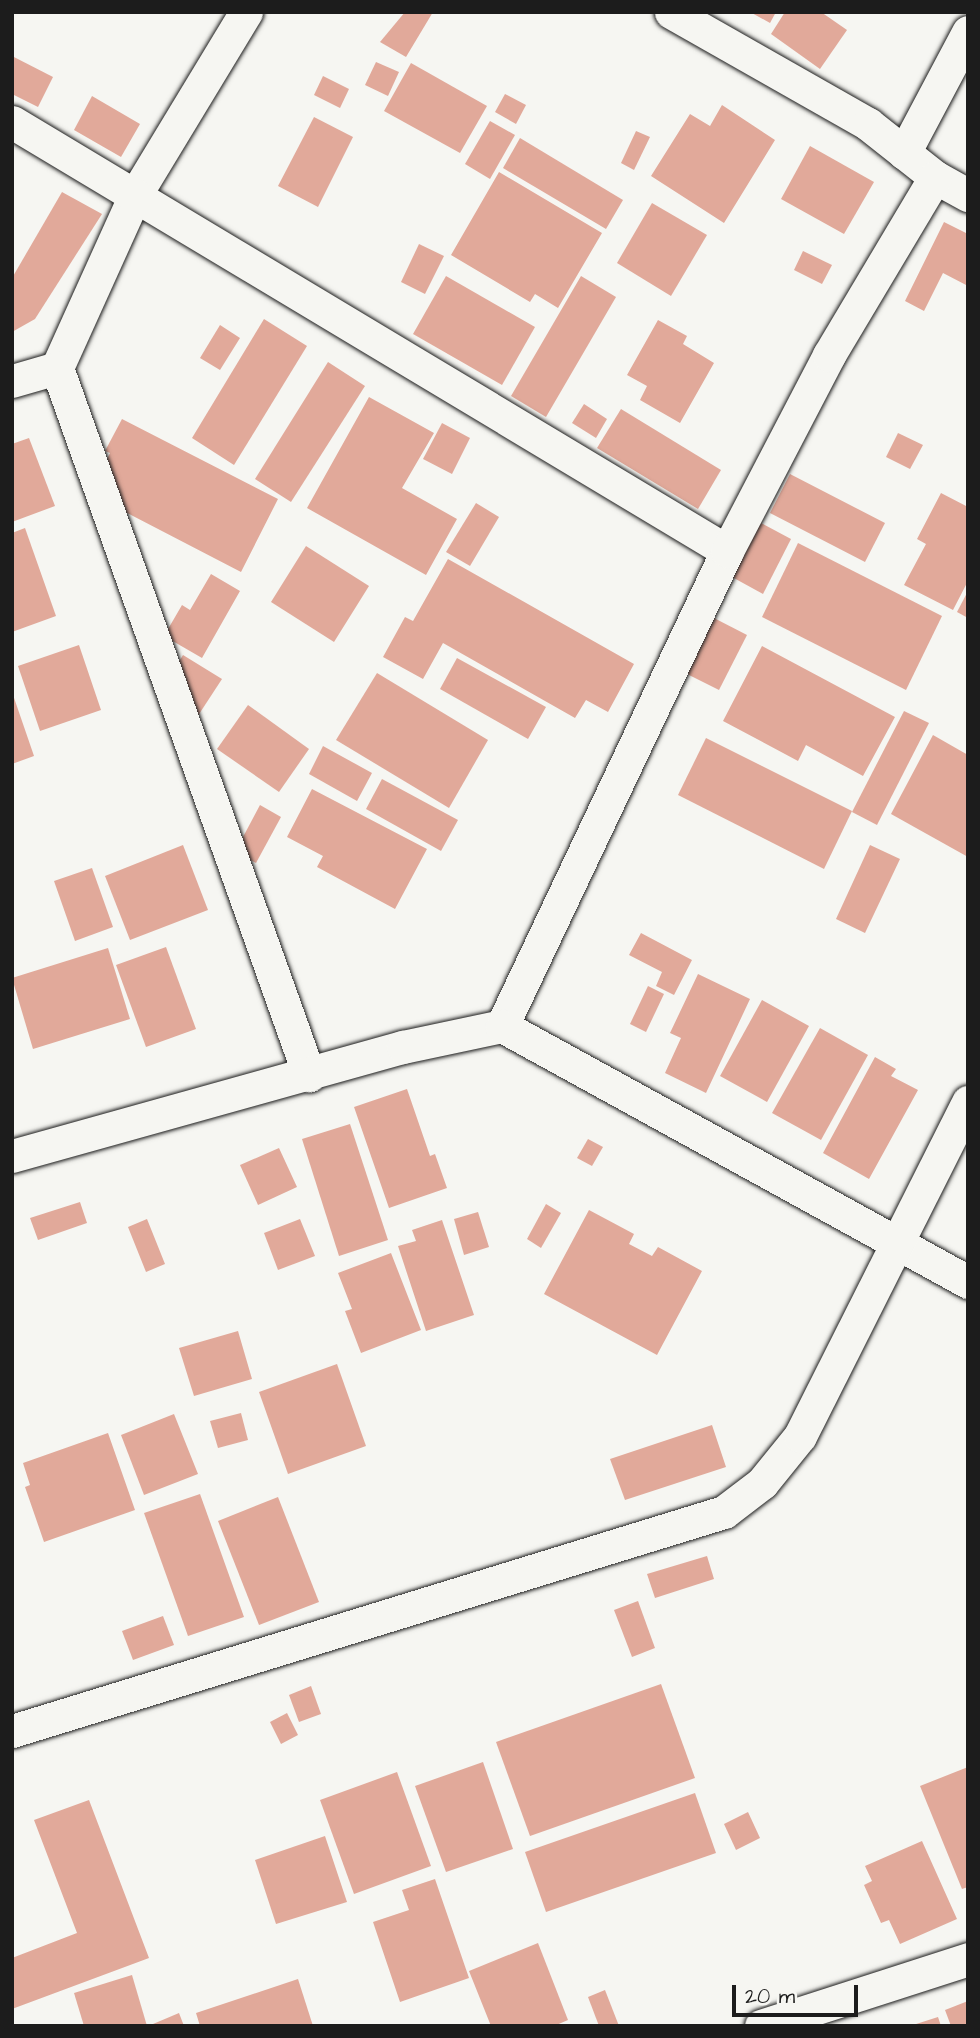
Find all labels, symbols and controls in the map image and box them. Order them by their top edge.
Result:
scale bar [735,1972,861,2016]
text: 20 m [745,1982,795,2011]

